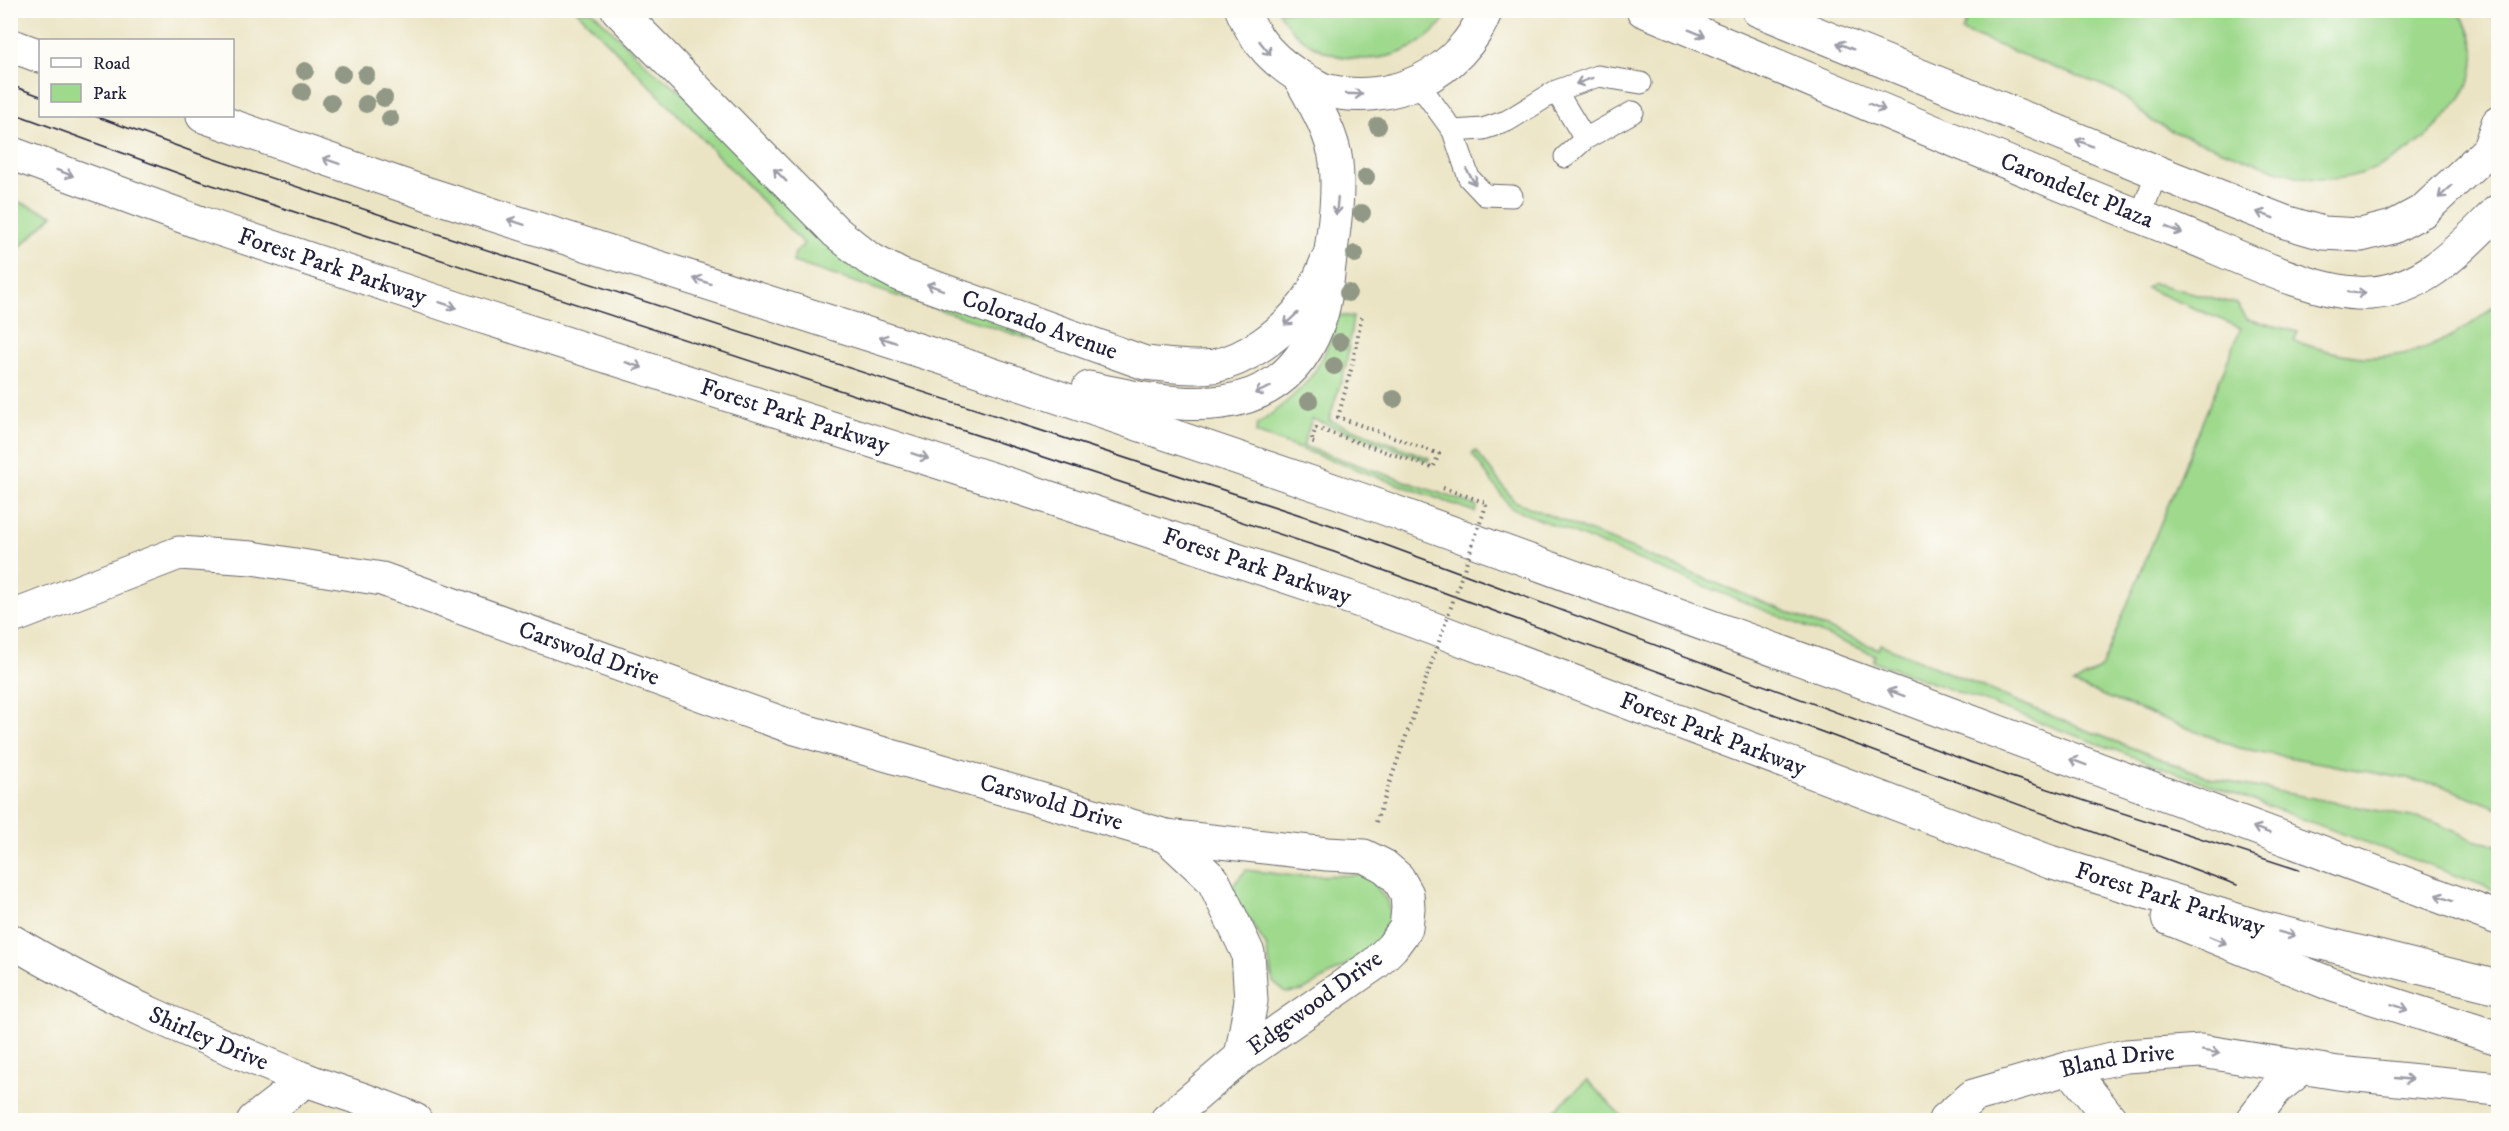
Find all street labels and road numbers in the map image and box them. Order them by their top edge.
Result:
street label: Carondelet Plaza [1996,146,2159,236]
street label: Forest Park Parkway [234,221,431,312]
street label: Colorado Avenue [958,283,1122,367]
street label: Forest Park Parkway [697,372,894,461]
street label: Forest Park Parkway [1159,521,1356,612]
street label: Carswold Drive [514,614,664,693]
street label: Forest Park Parkway [1616,686,1811,784]
street label: Carswold Drive [976,768,1127,838]
street label: Forest Park Parkway [2072,856,2269,943]
street label: Edgewood Drive [1242,944,1389,1062]
street label: Shirley Drive [144,1000,273,1078]
street label: Bland Drive [2057,1038,2176,1085]

